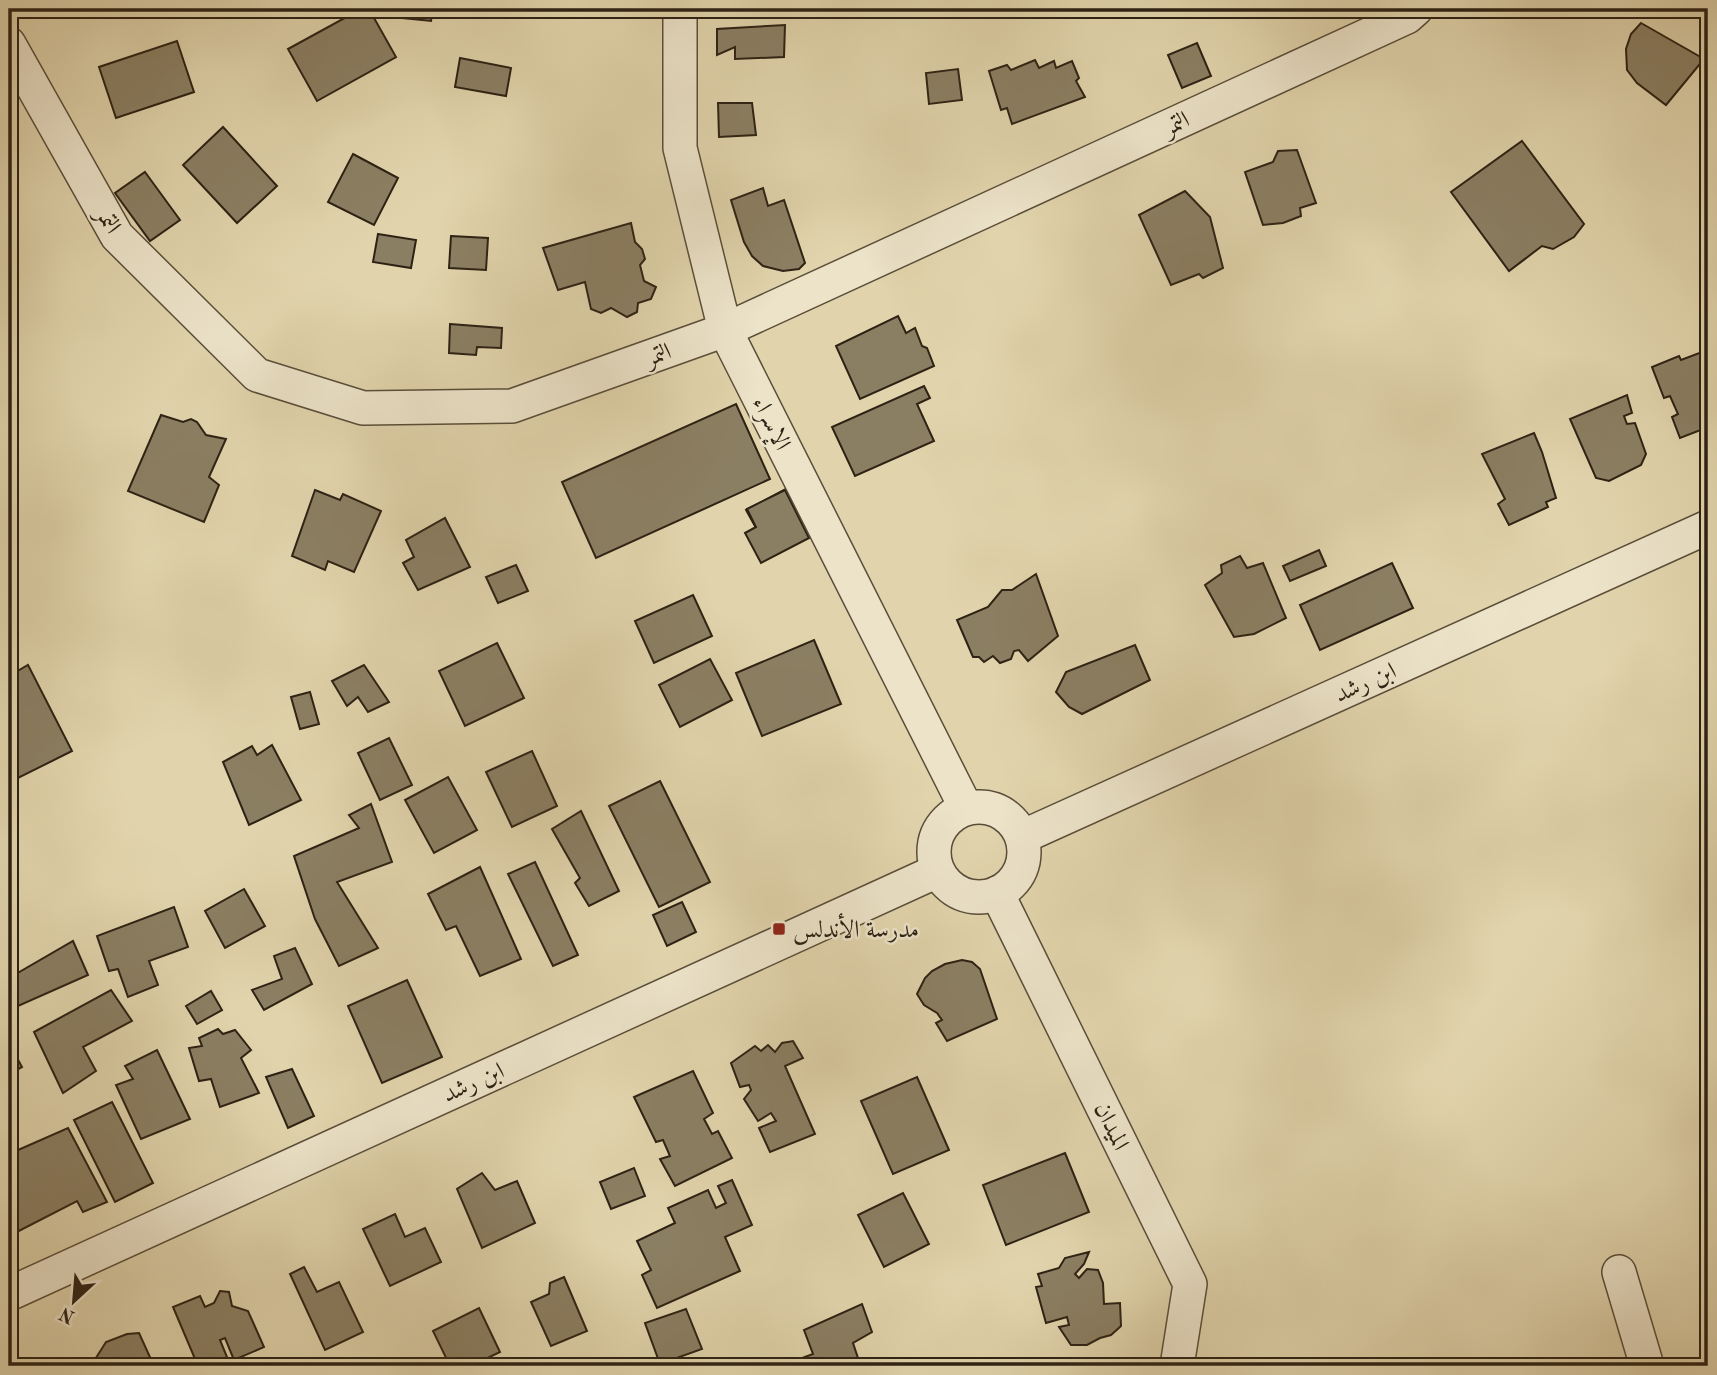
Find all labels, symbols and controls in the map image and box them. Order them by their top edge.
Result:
street label: التمر [1157,109,1194,143]
street label: التمر [88,201,124,239]
street label: التمر [640,340,675,373]
street label: الإسراء [743,393,794,456]
street label: ابن رشد [1332,660,1400,708]
place label: مدرسة الأندلس [793,913,919,945]
marker: مدرسة الأندلس [771,921,787,937]
street label: ابن رشد [440,1060,508,1108]
street label: الميدان [1088,1099,1132,1155]
north arrow [38,1266,108,1336]
text: N [57,1302,78,1326]

